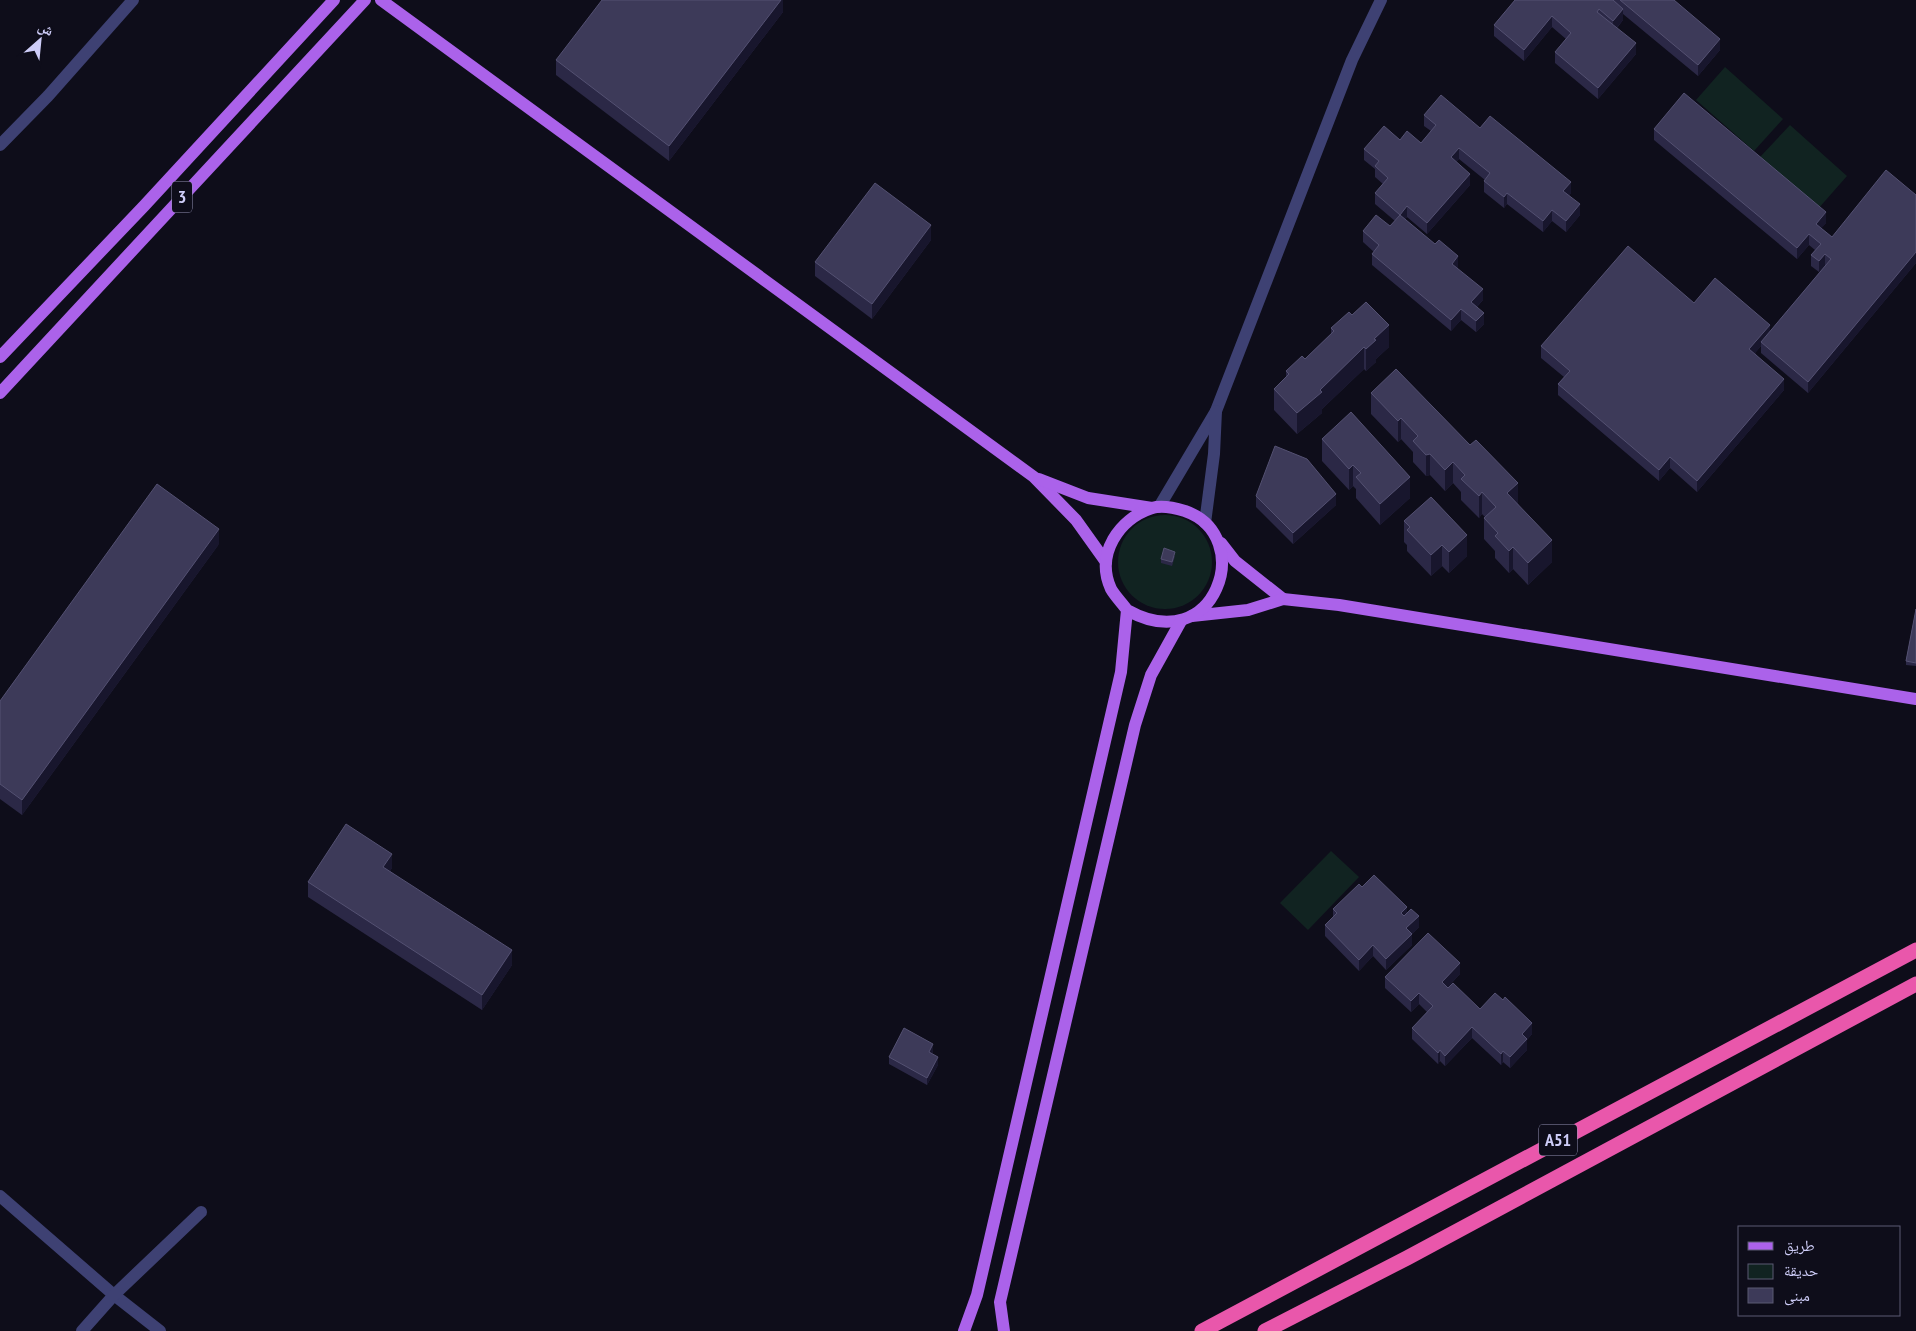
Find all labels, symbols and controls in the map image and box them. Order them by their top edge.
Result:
north arrow [15,15,65,65]
text: ش [35,17,57,40]
road number: 3 [172,182,192,212]
road number: A51 [1539,1124,1577,1156]
legend [1738,1226,1901,1316]
text: طريق [1784,1236,1815,1256]
text: حديقة [1784,1261,1819,1280]
text: مبنى [1784,1286,1810,1306]

